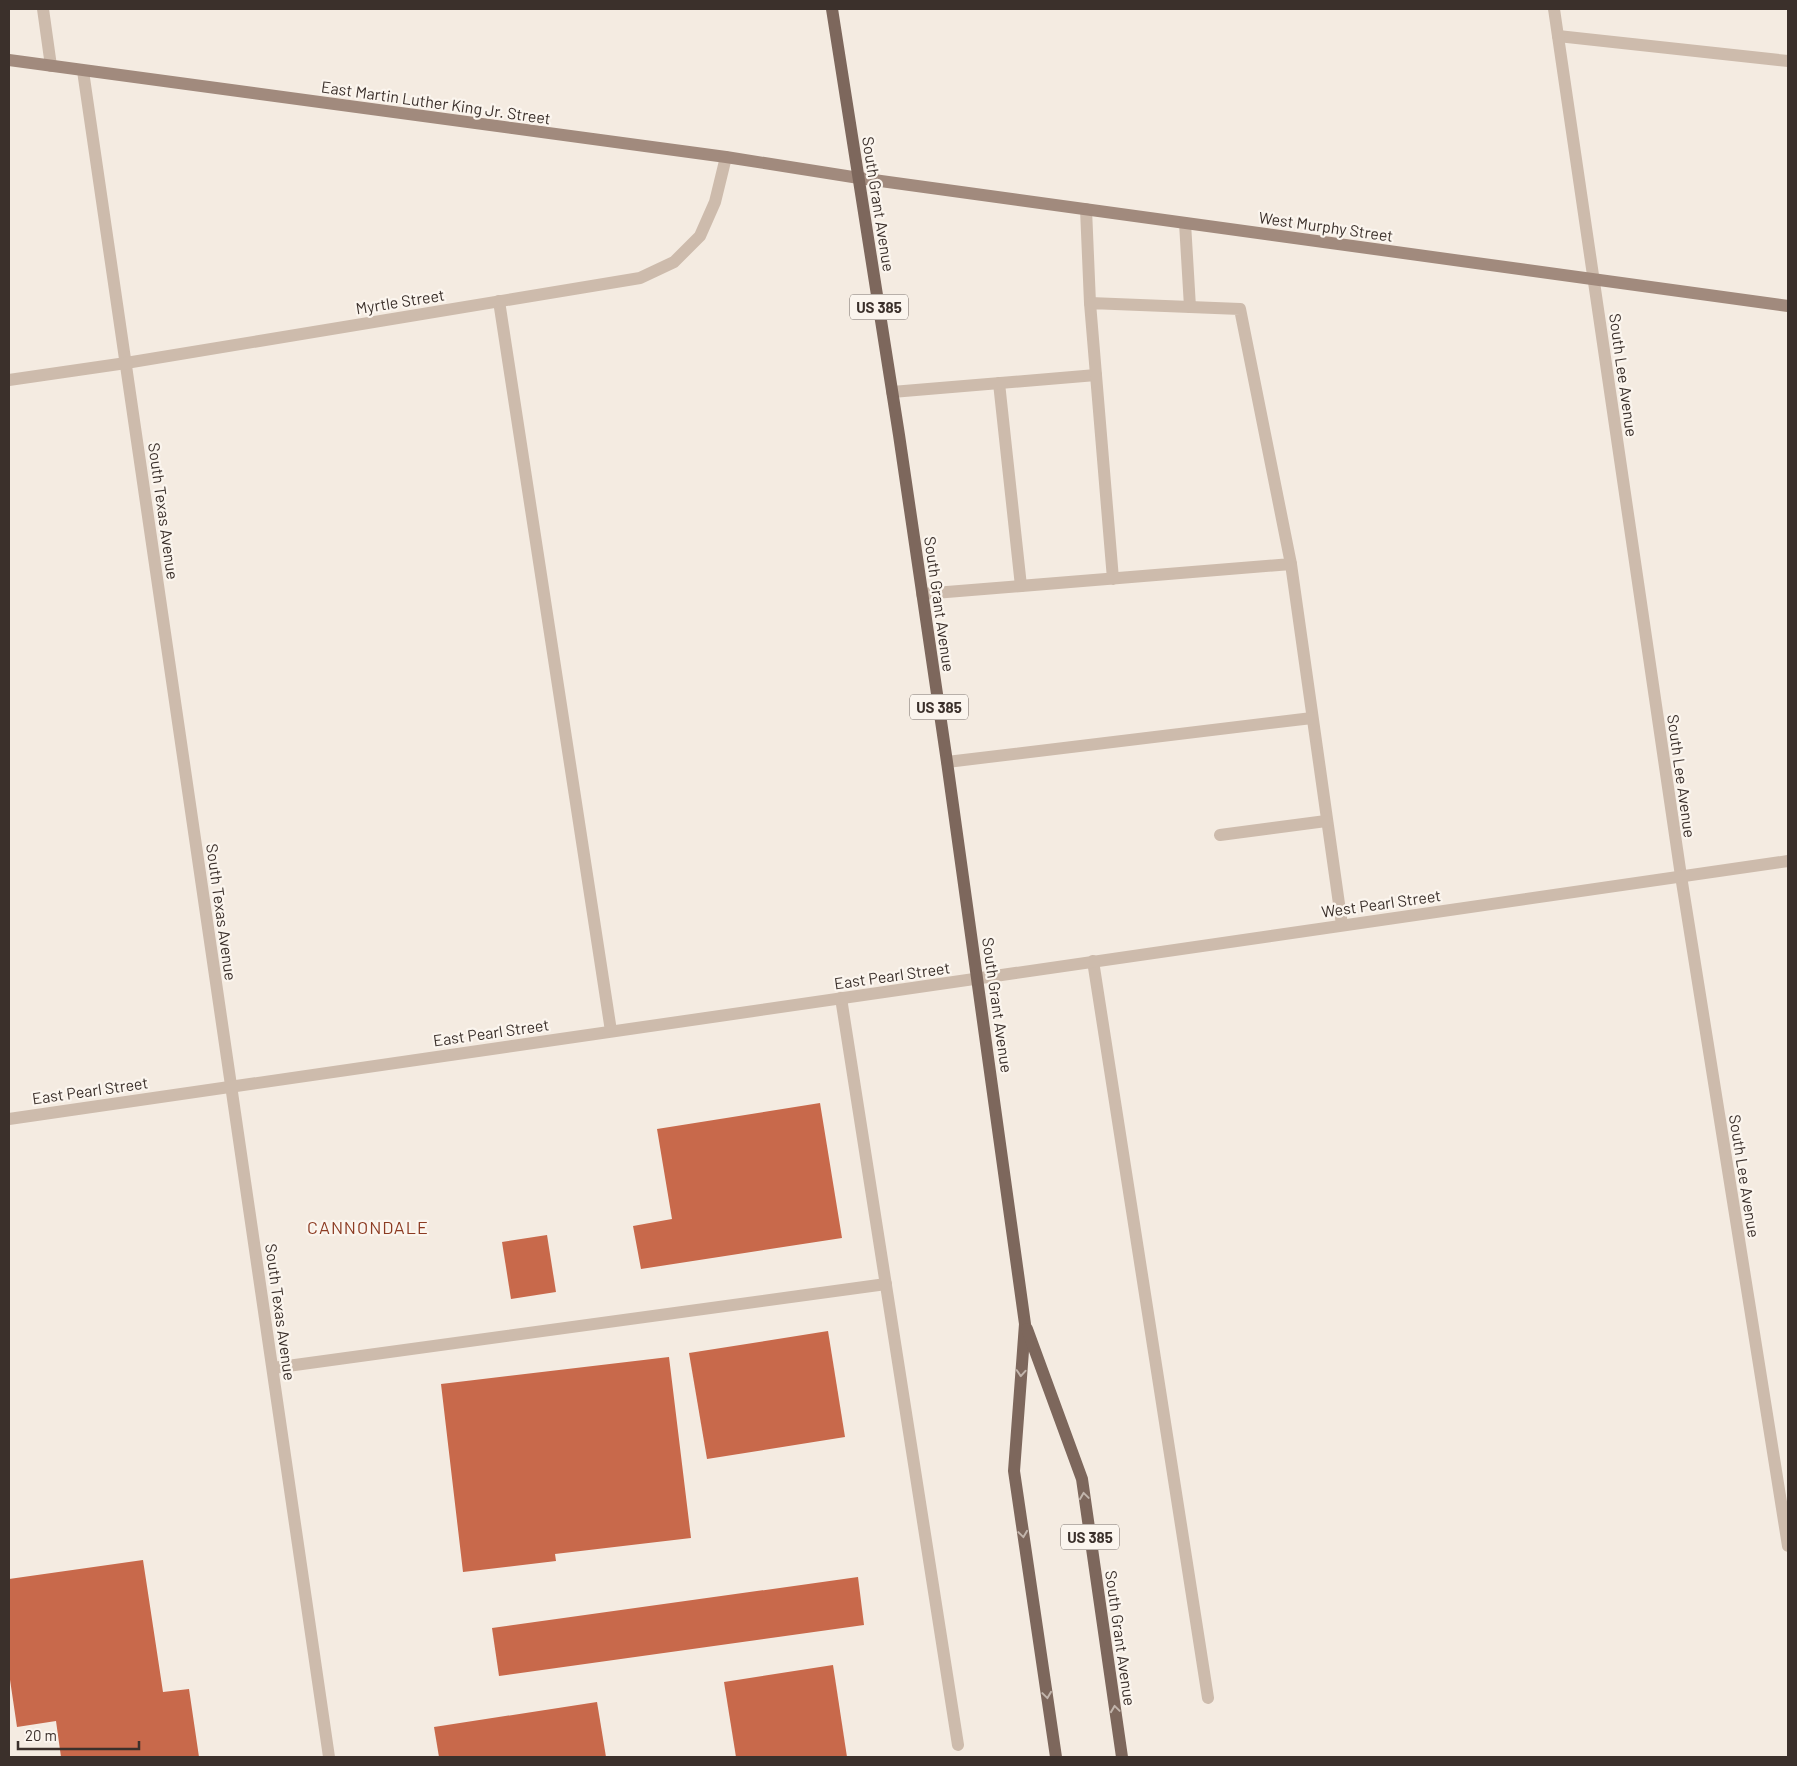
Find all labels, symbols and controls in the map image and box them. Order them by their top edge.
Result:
street label: East Martin Luther King Jr. Street [320,76,552,128]
street label: South Grant Avenue [859,135,899,273]
street label: West Murphy Street [1257,207,1395,245]
street label: Myrtle Street [354,285,446,317]
road number: US 385 [850,294,908,320]
street label: South Lee Avenue [1606,312,1642,438]
street label: South Texas Avenue [145,441,183,581]
street label: South Grant Avenue [921,535,959,673]
road number: US 385 [910,694,968,720]
street label: South Lee Avenue [1664,713,1700,839]
street label: South Texas Avenue [203,842,241,982]
street label: West Pearl Street [1320,885,1442,921]
street label: South Grant Avenue [979,936,1017,1074]
street label: East Pearl Street [833,957,951,993]
street label: East Pearl Street [432,1014,550,1050]
street label: East Pearl Street [31,1072,149,1108]
street label: South Lee Avenue [1726,1113,1764,1239]
district label: CANNONDALE [307,1216,429,1238]
street label: South Texas Avenue [262,1242,300,1382]
one-way arrow [1016,1369,1027,1377]
one-way arrow [1079,1492,1090,1500]
road number: US 385 [1061,1524,1119,1550]
one-way arrow [1018,1530,1028,1539]
street label: South Grant Avenue [1102,1569,1140,1707]
one-way arrow [1041,1691,1051,1700]
one-way arrow [1110,1705,1121,1713]
scale bar [18,1718,139,1750]
text: 20 m [25,1726,57,1744]

